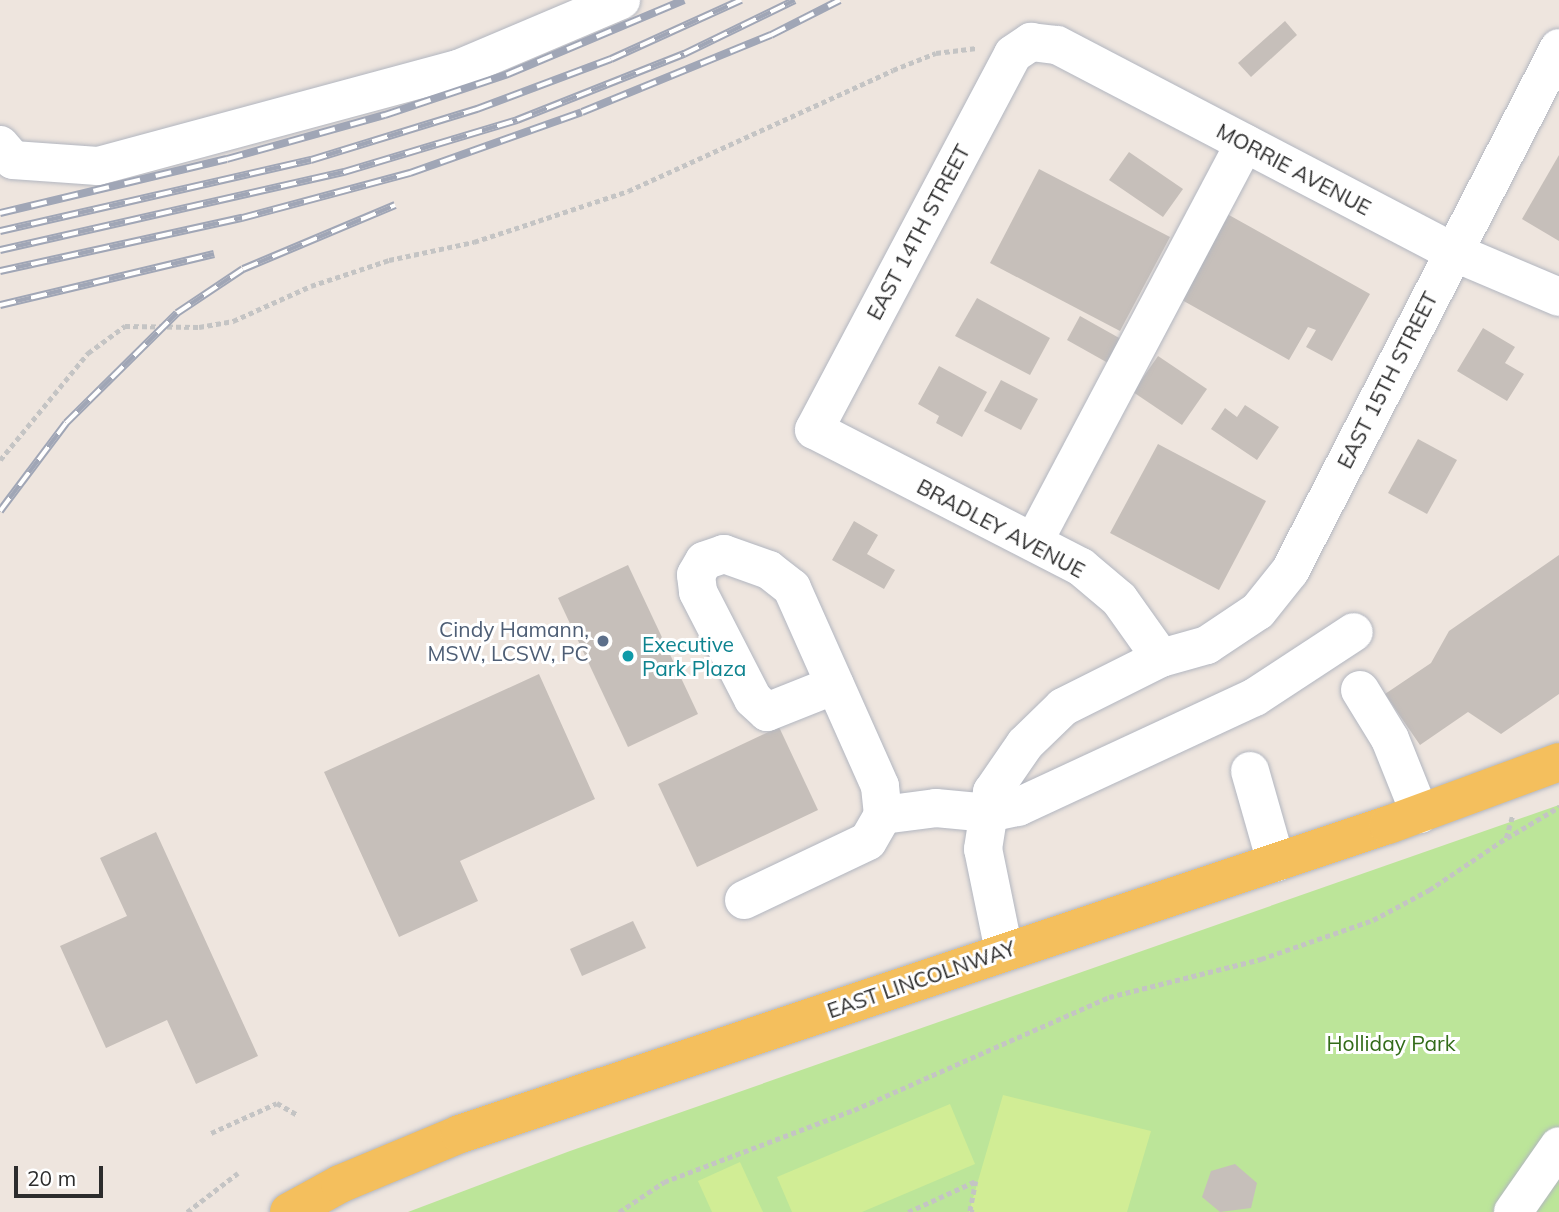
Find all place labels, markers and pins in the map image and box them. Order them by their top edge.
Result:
place label: Cindy Hamann, MSW, LCSW, PC [428,616,589,666]
place label: Executive Park Plaza [642,631,746,681]
marker: Cindy Hamann, MSW, LCSW, PC [595,633,611,649]
marker: Executive Park Plaza [620,648,636,664]

